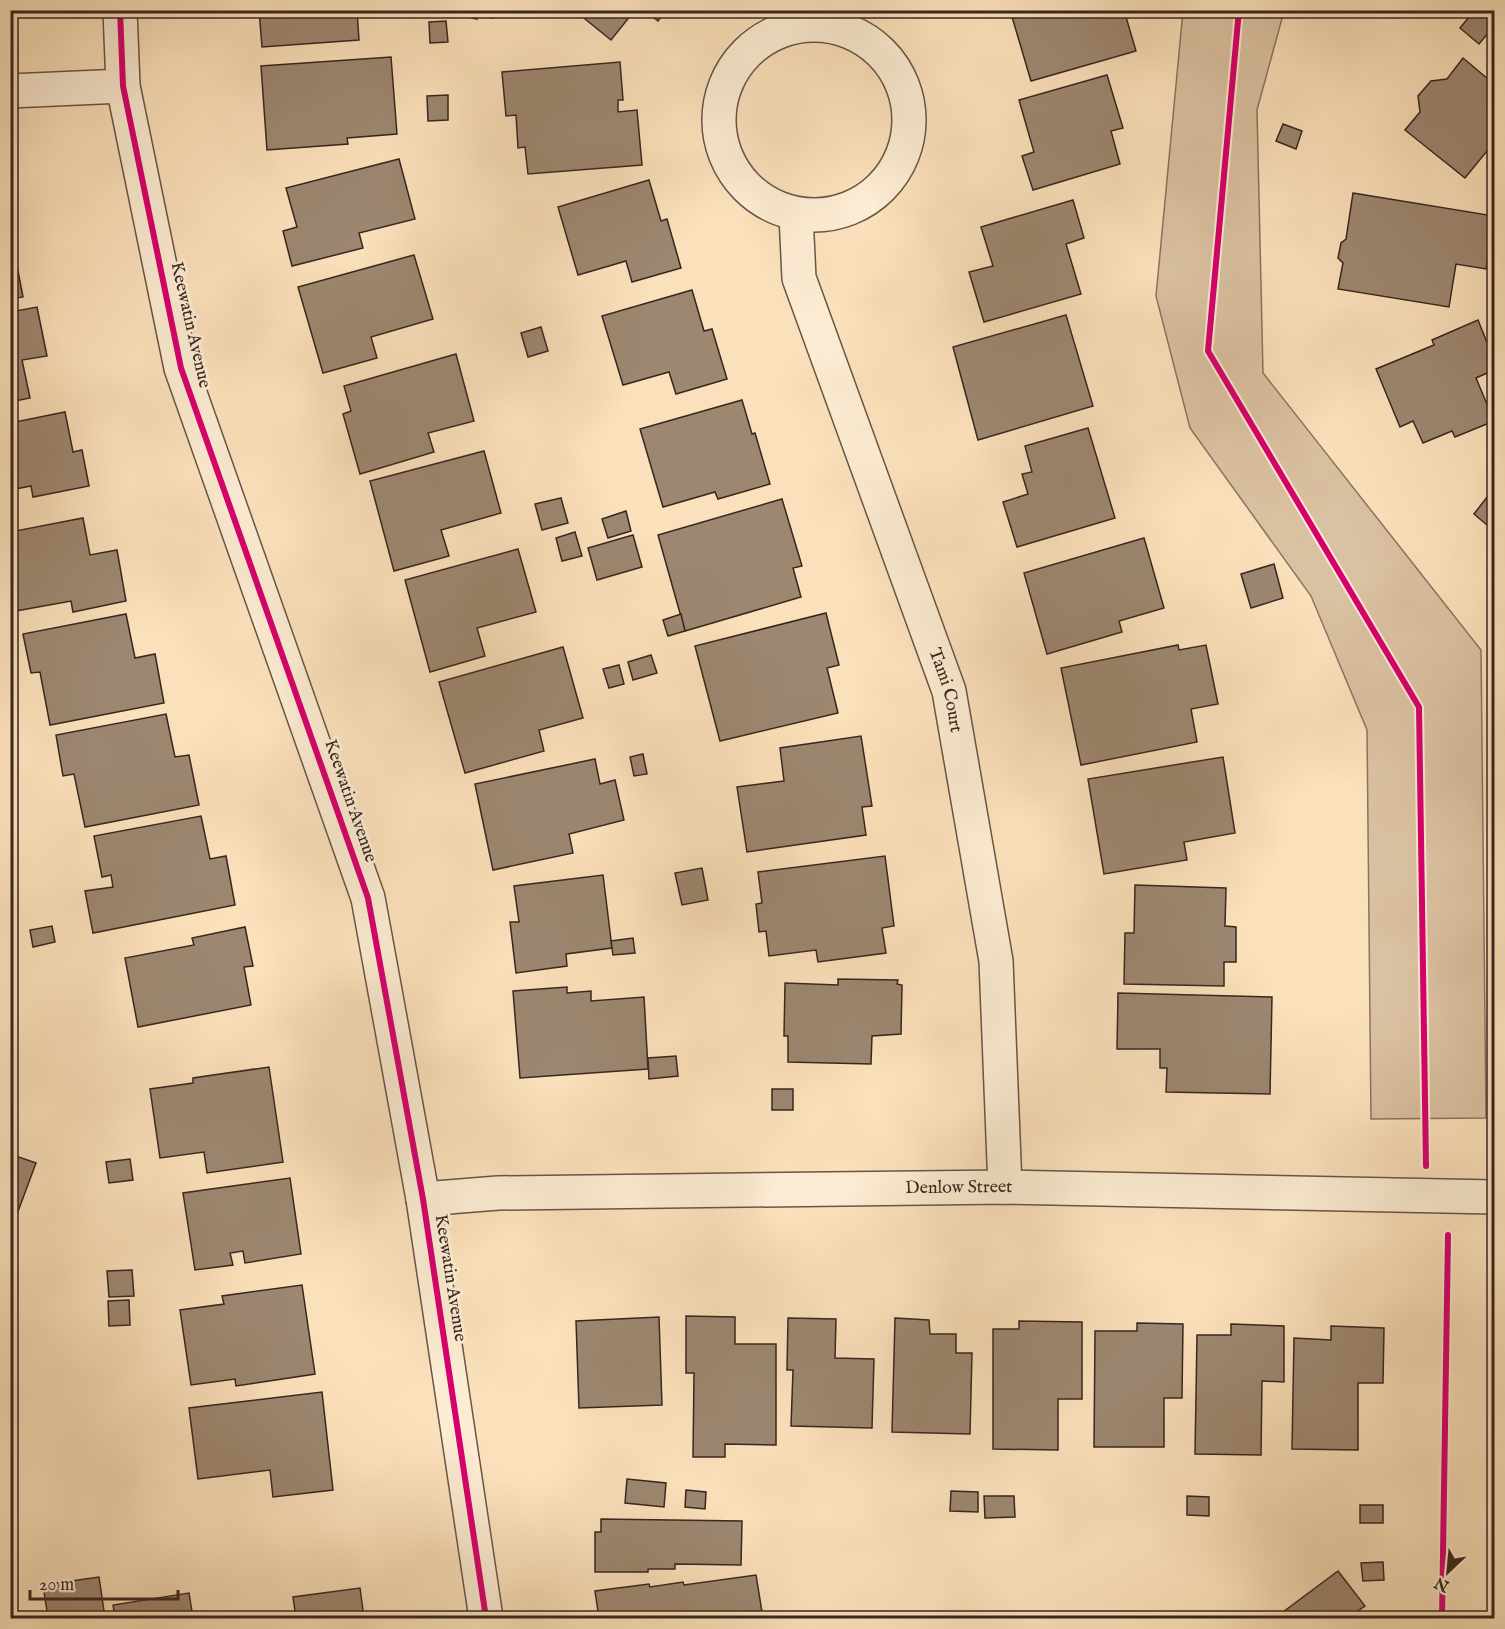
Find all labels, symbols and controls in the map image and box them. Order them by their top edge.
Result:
street label: Keewatin Avenue [164,260,216,390]
street label: Tami Court [923,645,968,734]
street label: Keewatin Avenue [318,736,382,866]
street label: Denlow Street [905,1175,1013,1200]
street label: Keewatin Avenue [429,1213,471,1343]
north arrow [1418,1542,1478,1602]
scale bar [30,1563,178,1601]
text: N [1432,1572,1454,1596]
text: 20 m [39,1574,74,1597]

